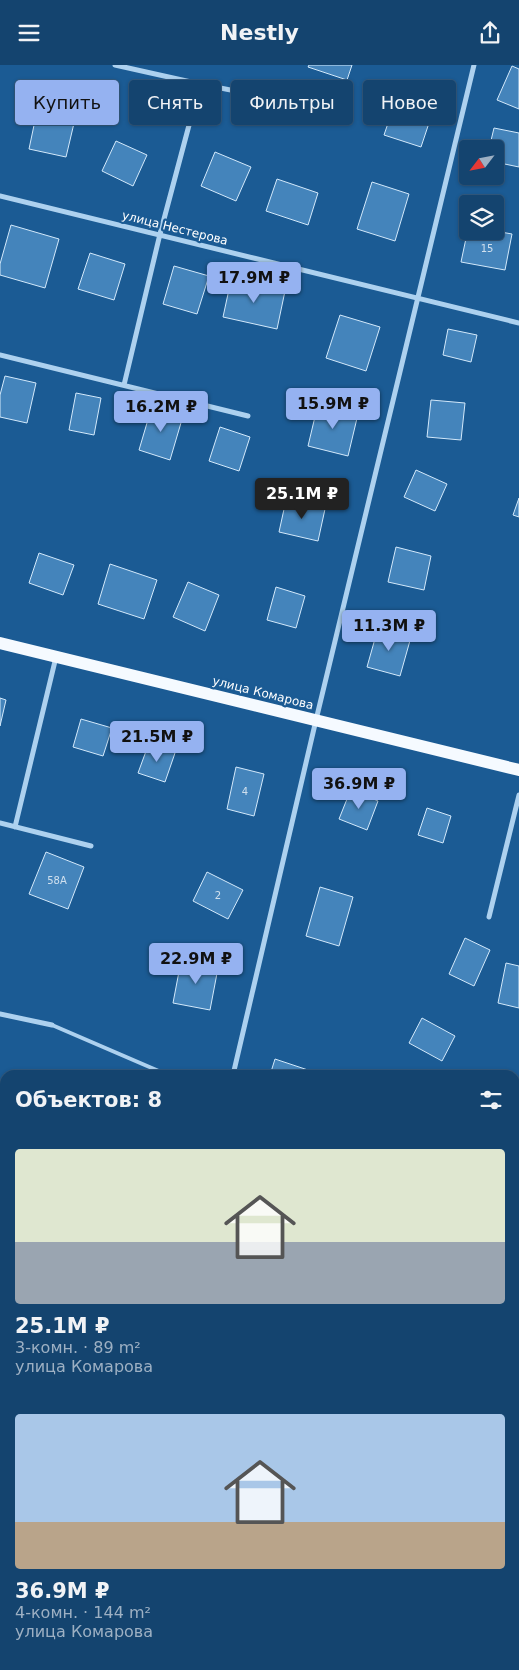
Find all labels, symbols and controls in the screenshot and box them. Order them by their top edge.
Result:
icon: menu [15,19,43,47]
icon: share [476,19,504,47]
text: Nestly [220,20,299,45]
chip: Купить [15,80,119,125]
chip: Снять [129,80,221,125]
chip: Фильтры [231,80,353,125]
chip: Новое [363,80,456,125]
north arrow [459,140,504,185]
map controls [459,140,504,240]
button: layers [459,195,504,240]
street label: улица Нестерова [121,208,229,248]
house number: 15 [481,243,493,254]
pin: 17.9M ₽ [208,261,300,304]
text: 17.9M ₽ [218,268,290,287]
pin: 15.9M ₽ [287,387,379,430]
pin: 16.2M ₽ [115,391,207,433]
text: 15.9M ₽ [297,394,369,413]
text: 16.2M ₽ [125,397,197,416]
pin: 25.1M ₽ [256,477,348,520]
text: 25.1M ₽ [266,484,338,503]
pin: 11.3M ₽ [343,609,435,652]
text: 11.3M ₽ [353,616,425,635]
street label: улица Комарова [211,674,315,712]
pin: 21.5M ₽ [111,721,203,763]
text: 21.5M ₽ [121,727,193,746]
pin: 36.9M ₽ [313,767,405,810]
text: 36.9M ₽ [323,774,395,793]
house number: 4 [242,786,248,797]
house number: 58А [47,875,67,886]
house number: 2 [215,890,221,901]
pin: 22.9M ₽ [150,943,242,985]
text: 22.9M ₽ [160,949,232,968]
icon: filters [477,1086,505,1114]
text: Объектов: 8 [15,1088,162,1112]
icon: home [215,1182,305,1272]
text: 25.1M ₽ [15,1314,110,1338]
text: 3-комн. · 89 m² [15,1338,141,1357]
text: улица Комарова [15,1357,153,1376]
icon: home [215,1447,305,1537]
text: 36.9M ₽ [15,1579,110,1603]
text: 4-комн. · 144 m² [15,1603,151,1622]
text: улица Комарова [15,1622,153,1641]

